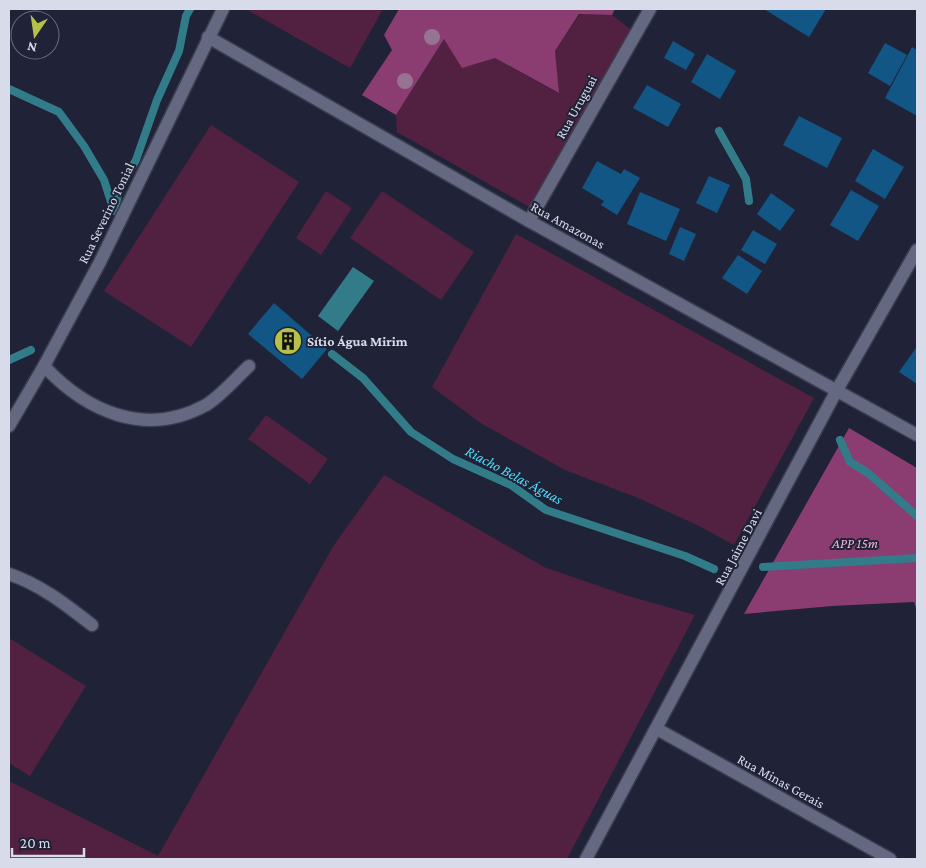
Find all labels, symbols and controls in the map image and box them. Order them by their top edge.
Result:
north arrow [10,10,60,60]
text: N [25,39,39,57]
street label: Rua Uruguai [552,72,600,141]
street label: Rua Severino Tonial [75,160,138,266]
street label: Rua Amazonas [528,198,608,252]
building icon: Sítio Água Mirim [273,326,303,356]
place label: Sítio Água Mirim [307,333,408,349]
water label: Riacho Belas Águas [462,443,566,508]
street label: Rua Jaime Davi [711,506,765,588]
park label: APP 15m [831,535,878,551]
street label: Rua Minas Gerais [735,751,827,811]
scale bar [12,826,85,858]
text: 20 m [20,835,51,851]

